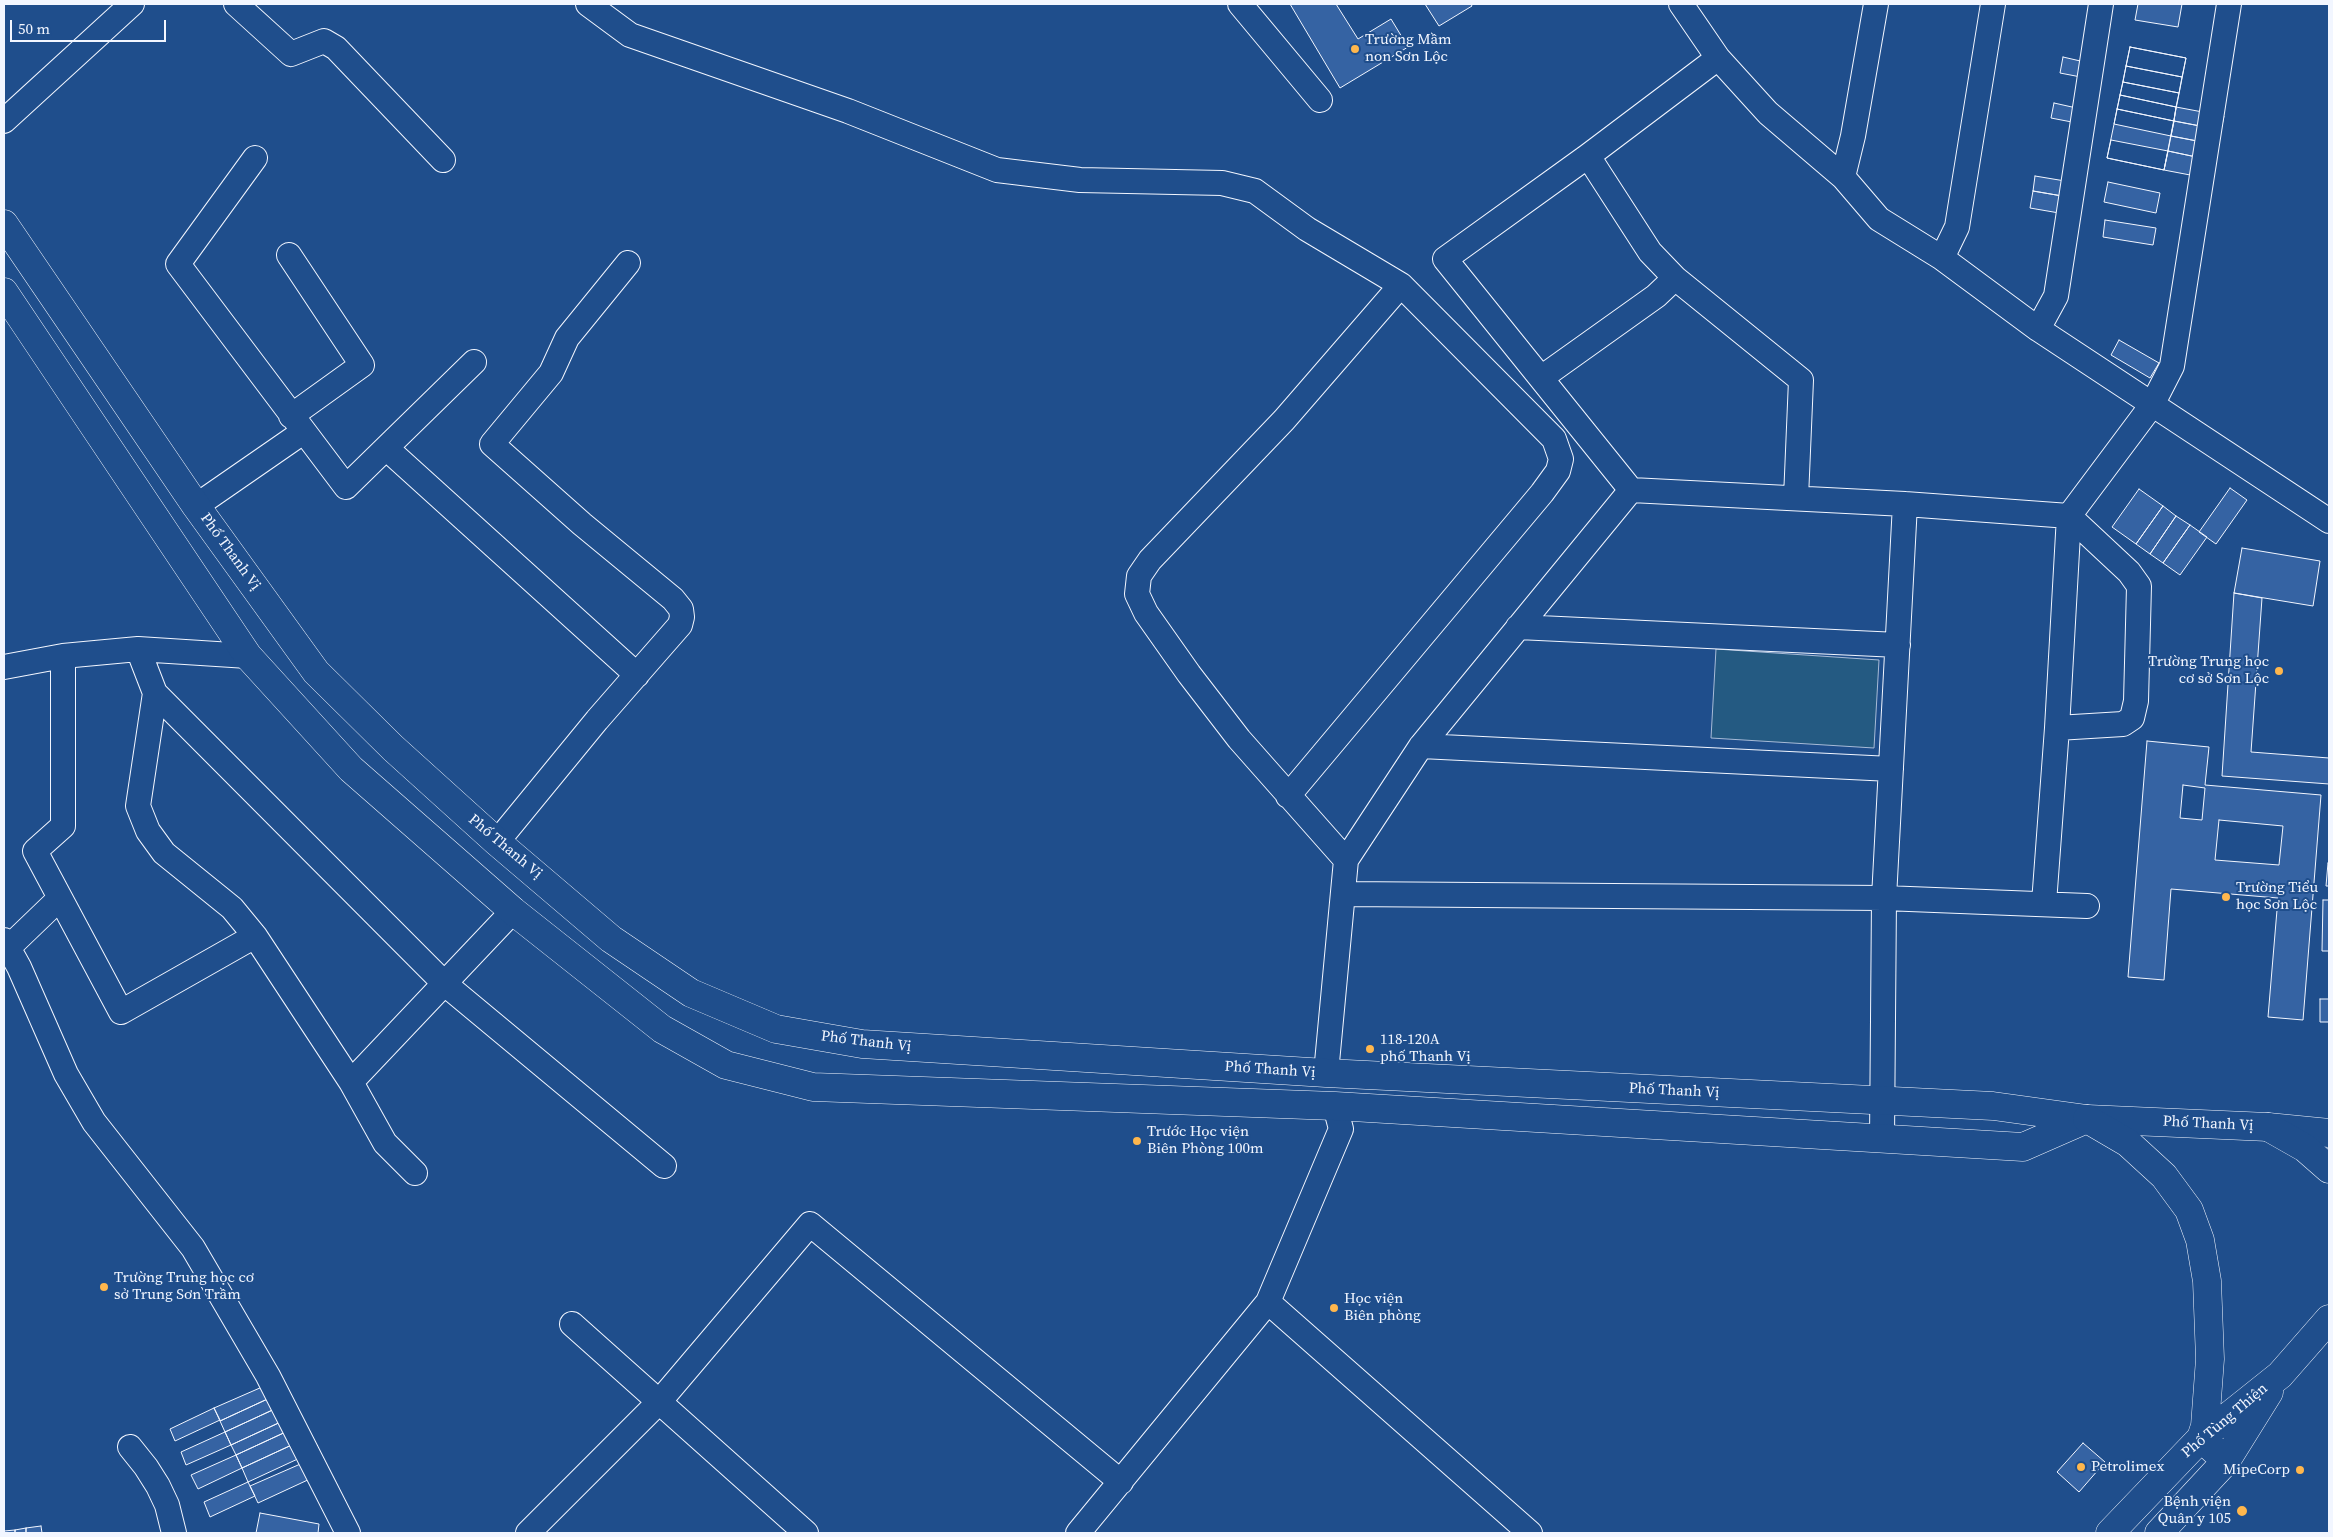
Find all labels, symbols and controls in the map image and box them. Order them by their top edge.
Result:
scale bar [12,10,169,42]
text: 50 m [18,18,50,39]
place label: Trường Mầm non Sơn Lộc [1365,31,1452,66]
marker: Trường Mầm non Sơn Lộc [1349,43,1361,55]
street label: Phố Thanh Vị [196,510,264,594]
place label: Trường Trung học cơ sở Sơn Lộc [2148,653,2269,688]
marker: Trường Trung học cơ sở Sơn Lộc [2273,665,2285,677]
street label: Phố Thanh Vị [464,811,546,883]
place label: Trường Tiểu học Sơn Lộc [2236,879,2318,914]
marker: Trường Tiểu học Sơn Lộc [2220,891,2232,903]
street label: Phố Thanh Vị [820,1028,912,1056]
place label: 118-120A phố Thanh Vị [1380,1031,1471,1066]
marker: 118-120A phố Thanh Vị [1364,1043,1376,1055]
street label: Phố Thanh Vị [1224,1058,1316,1082]
street label: Phố Thanh Vị [1628,1080,1720,1102]
street label: Phố Thanh Vị [2162,1113,2254,1135]
place label: Trước Học viện Biên Phòng 100m [1147,1123,1264,1158]
marker: Trước Học viện Biên Phòng 100m [1131,1135,1143,1147]
place label: Trường Trung học cơ sở Trung Sơn Trầm [114,1269,254,1304]
marker: Trường Trung học cơ sở Trung Sơn Trầm [98,1281,110,1293]
place label: Học viện Biên phòng [1344,1290,1421,1325]
marker: Học viện Biên phòng [1328,1302,1340,1314]
street label: Phố Tùng Thiện [2178,1380,2272,1462]
place label: Petrolimex [2091,1458,2164,1476]
marker: Petrolimex [2075,1461,2087,1473]
place label: MipeCorp [2223,1461,2290,1479]
marker: MipeCorp [2294,1464,2306,1476]
place label: Bệnh viện Quân y 105 [2158,1493,2231,1528]
marker: Bệnh viện Quân y 105 [2235,1504,2249,1518]

